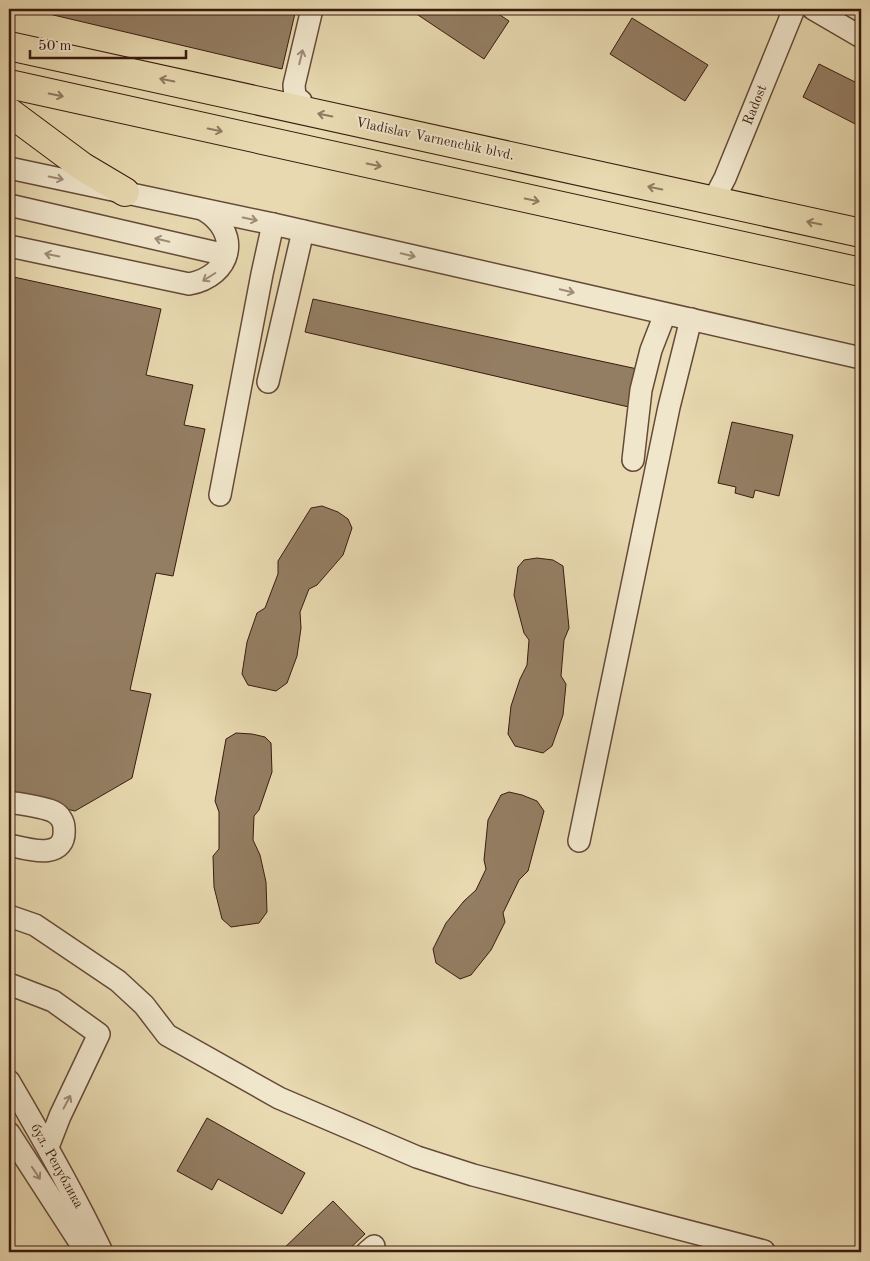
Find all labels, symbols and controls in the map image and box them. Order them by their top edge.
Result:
scale bar [30,28,186,60]
text: 50 m [38,39,72,54]
one-way arrow [296,49,306,65]
one-way arrow [159,75,175,84]
street label: Radost [741,83,769,127]
one-way arrow [48,91,64,100]
one-way arrow [318,110,334,119]
street label: Vladislav Varnenchik blvd. [354,115,516,163]
one-way arrow [207,126,223,135]
one-way arrow [365,161,381,170]
one-way arrow [48,174,64,183]
one-way arrow [647,183,663,192]
one-way arrow [524,196,540,205]
one-way arrow [241,215,257,224]
one-way arrow [806,218,822,227]
one-way arrow [154,235,170,244]
one-way arrow [44,250,60,259]
one-way arrow [400,251,416,260]
one-way arrow [203,272,217,282]
one-way arrow [558,287,574,296]
one-way arrow [62,1095,72,1110]
street label: бул. Република [28,1121,86,1211]
one-way arrow [31,1166,41,1180]

